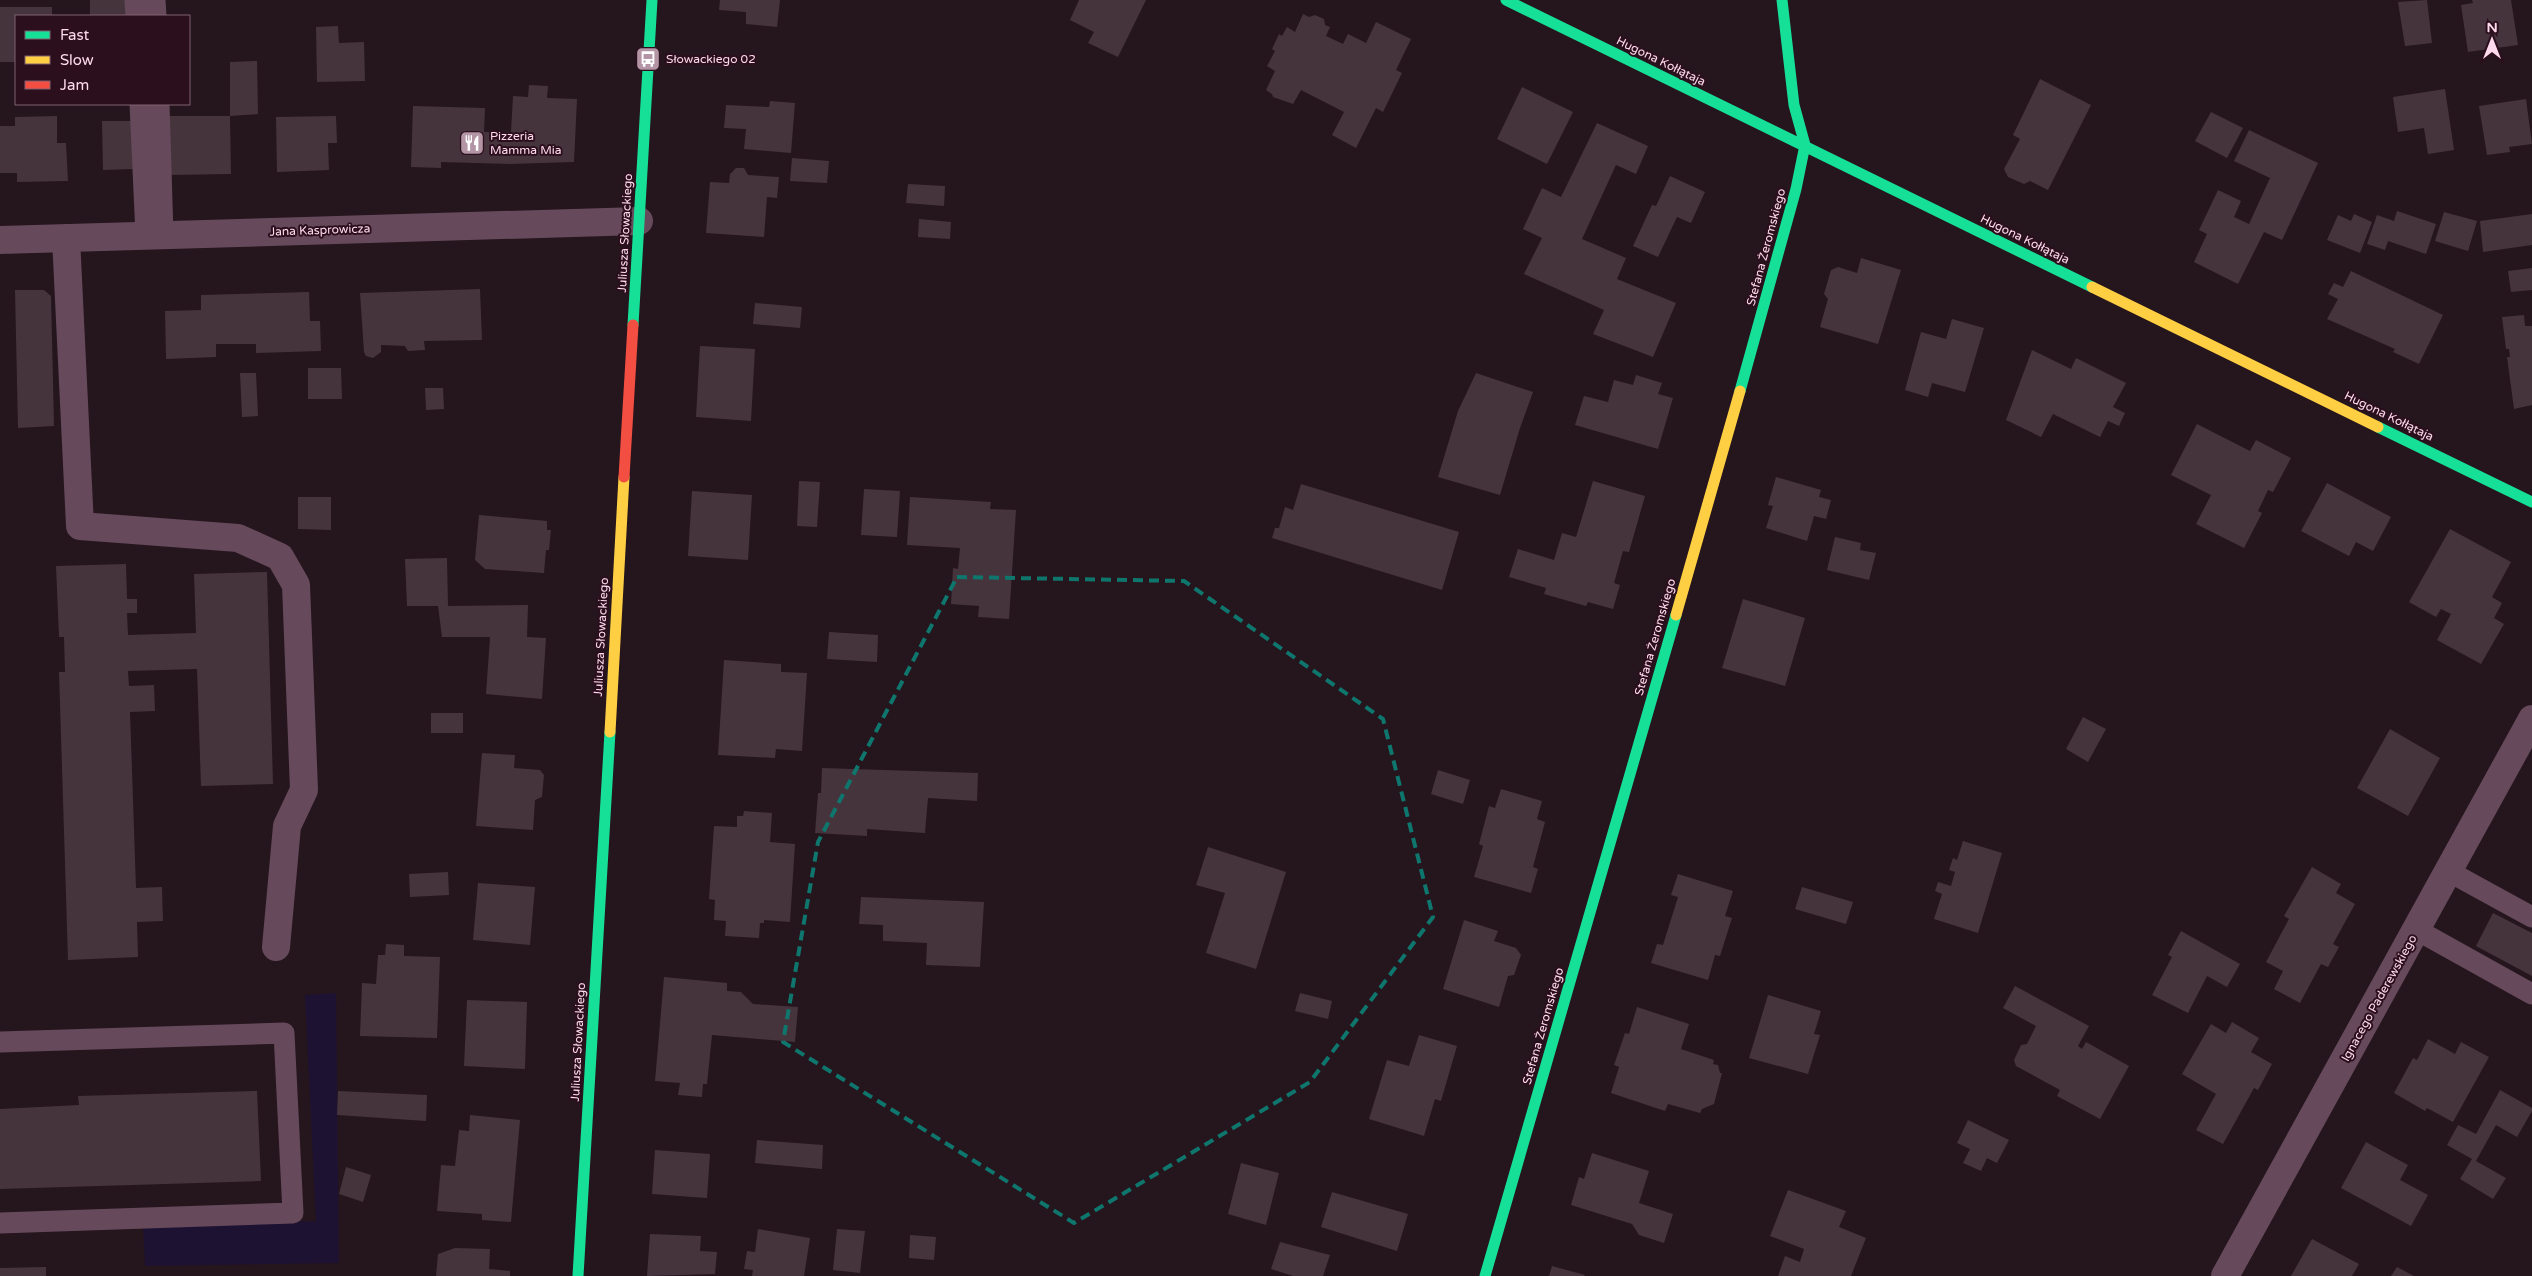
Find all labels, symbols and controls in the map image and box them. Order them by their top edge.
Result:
legend [15,15,190,105]
north arrow [2467,15,2517,65]
text: N [2486,19,2498,36]
text: Fast [60,26,90,44]
street label: Hugona Kołłątaja [1614,33,1708,89]
bus stop icon: Słowackiego 02 [635,46,661,72]
text: Slow [60,51,94,69]
place label: Słowackiego 02 [666,52,756,66]
text: Jam [60,76,89,94]
place label: Pizzeria Mamma Mia [490,129,561,157]
restaurant icon: Pizzeria Mamma Mia [459,130,485,156]
street label: Juliusza Słowackiego [615,173,635,293]
street label: Stefana Żeromskiego [1744,187,1788,307]
street label: Hugona Kołłątaja [1978,211,2072,267]
street label: Jana Kasprowicza [269,221,371,239]
street label: Hugona Kołłątaja [2342,388,2436,444]
street label: Juliusza Słowackiego [591,577,611,697]
street label: Stefana Żeromskiego [1632,577,1678,697]
street label: Ignacego Paderewskiego [2338,932,2420,1064]
street label: Stefana Żeromskiego [1520,966,1566,1086]
street label: Juliusza Słowackiego [568,982,588,1102]

